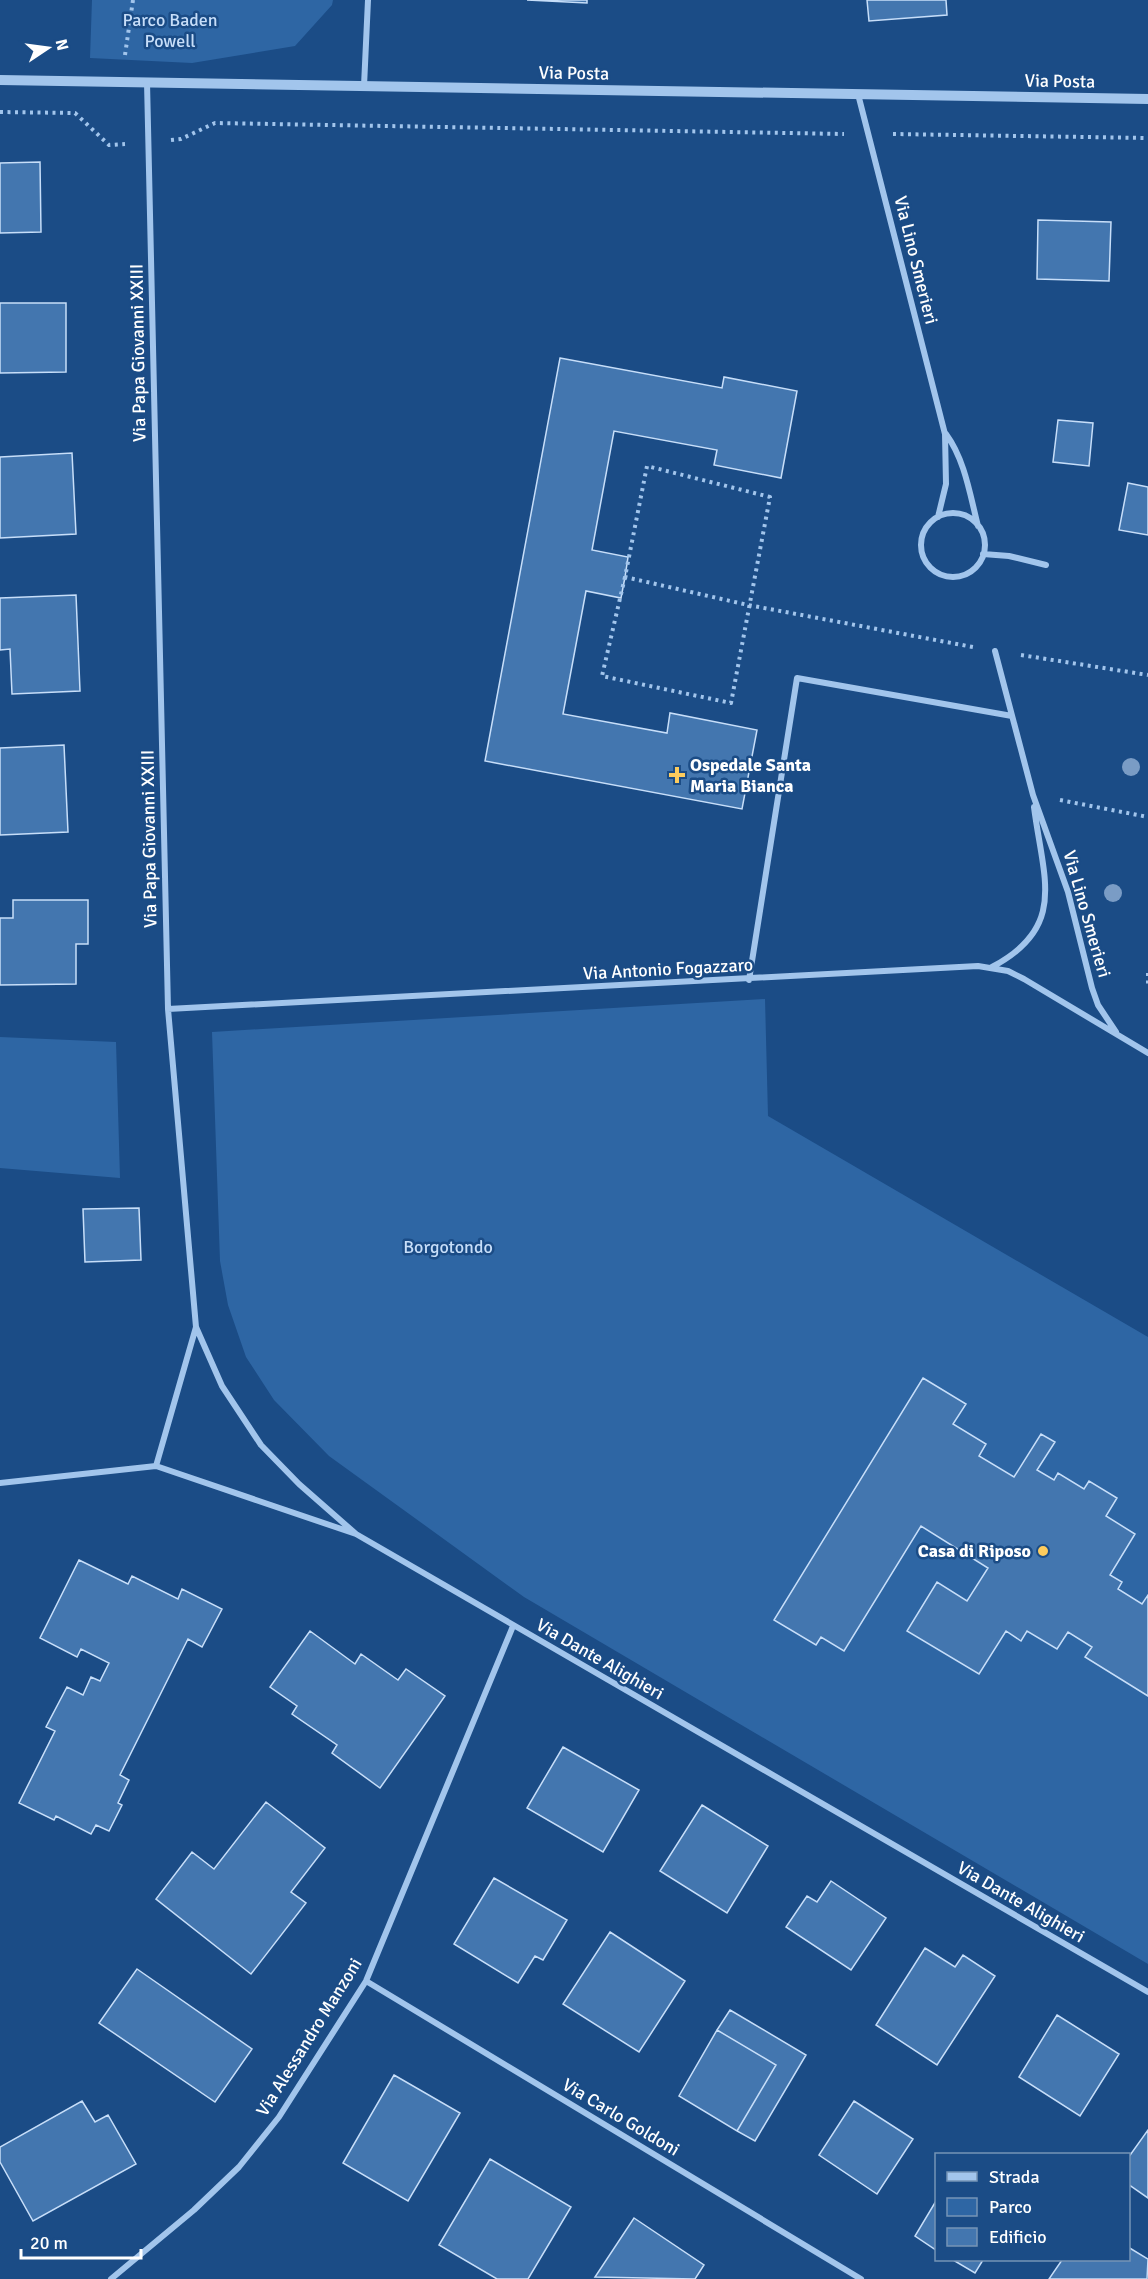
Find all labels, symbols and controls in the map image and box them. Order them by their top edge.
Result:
park label: Parco Baden Powell [122,9,218,52]
north arrow [18,18,78,78]
text: N [51,37,73,53]
street label: Via Posta [538,61,610,85]
street label: Via Posta [1024,69,1096,93]
street label: Via Lino Smerieri [889,194,943,326]
street label: Via Papa Giovanni XXIII [125,264,151,442]
street label: Via Papa Giovanni XXIII [136,750,162,928]
place label: Ospedale Santa Maria Bianca [690,754,811,797]
marker: Ospedale Santa Maria Bianca [668,766,686,784]
street label: Via Lino Smerieri [1058,848,1116,980]
street label: Via Antonio Fogazzaro [582,954,754,984]
park label: Borgotondo [403,1236,493,1258]
place label: Casa di Riposo [918,1540,1031,1562]
marker: Casa di Riposo [1036,1544,1050,1558]
street label: Via Dante Alighieri [532,1614,668,1704]
street label: Via Dante Alighieri [953,1857,1089,1947]
street label: Via Alessandro Manzoni [251,1954,367,2120]
street label: Via Carlo Goldoni [558,2073,684,2161]
legend [935,2153,1130,2261]
text: Strada [989,2166,1040,2188]
text: Parco [989,2196,1032,2218]
scale bar [21,2222,141,2260]
text: Edificio [989,2226,1047,2248]
text: 20 m [30,2232,68,2254]

